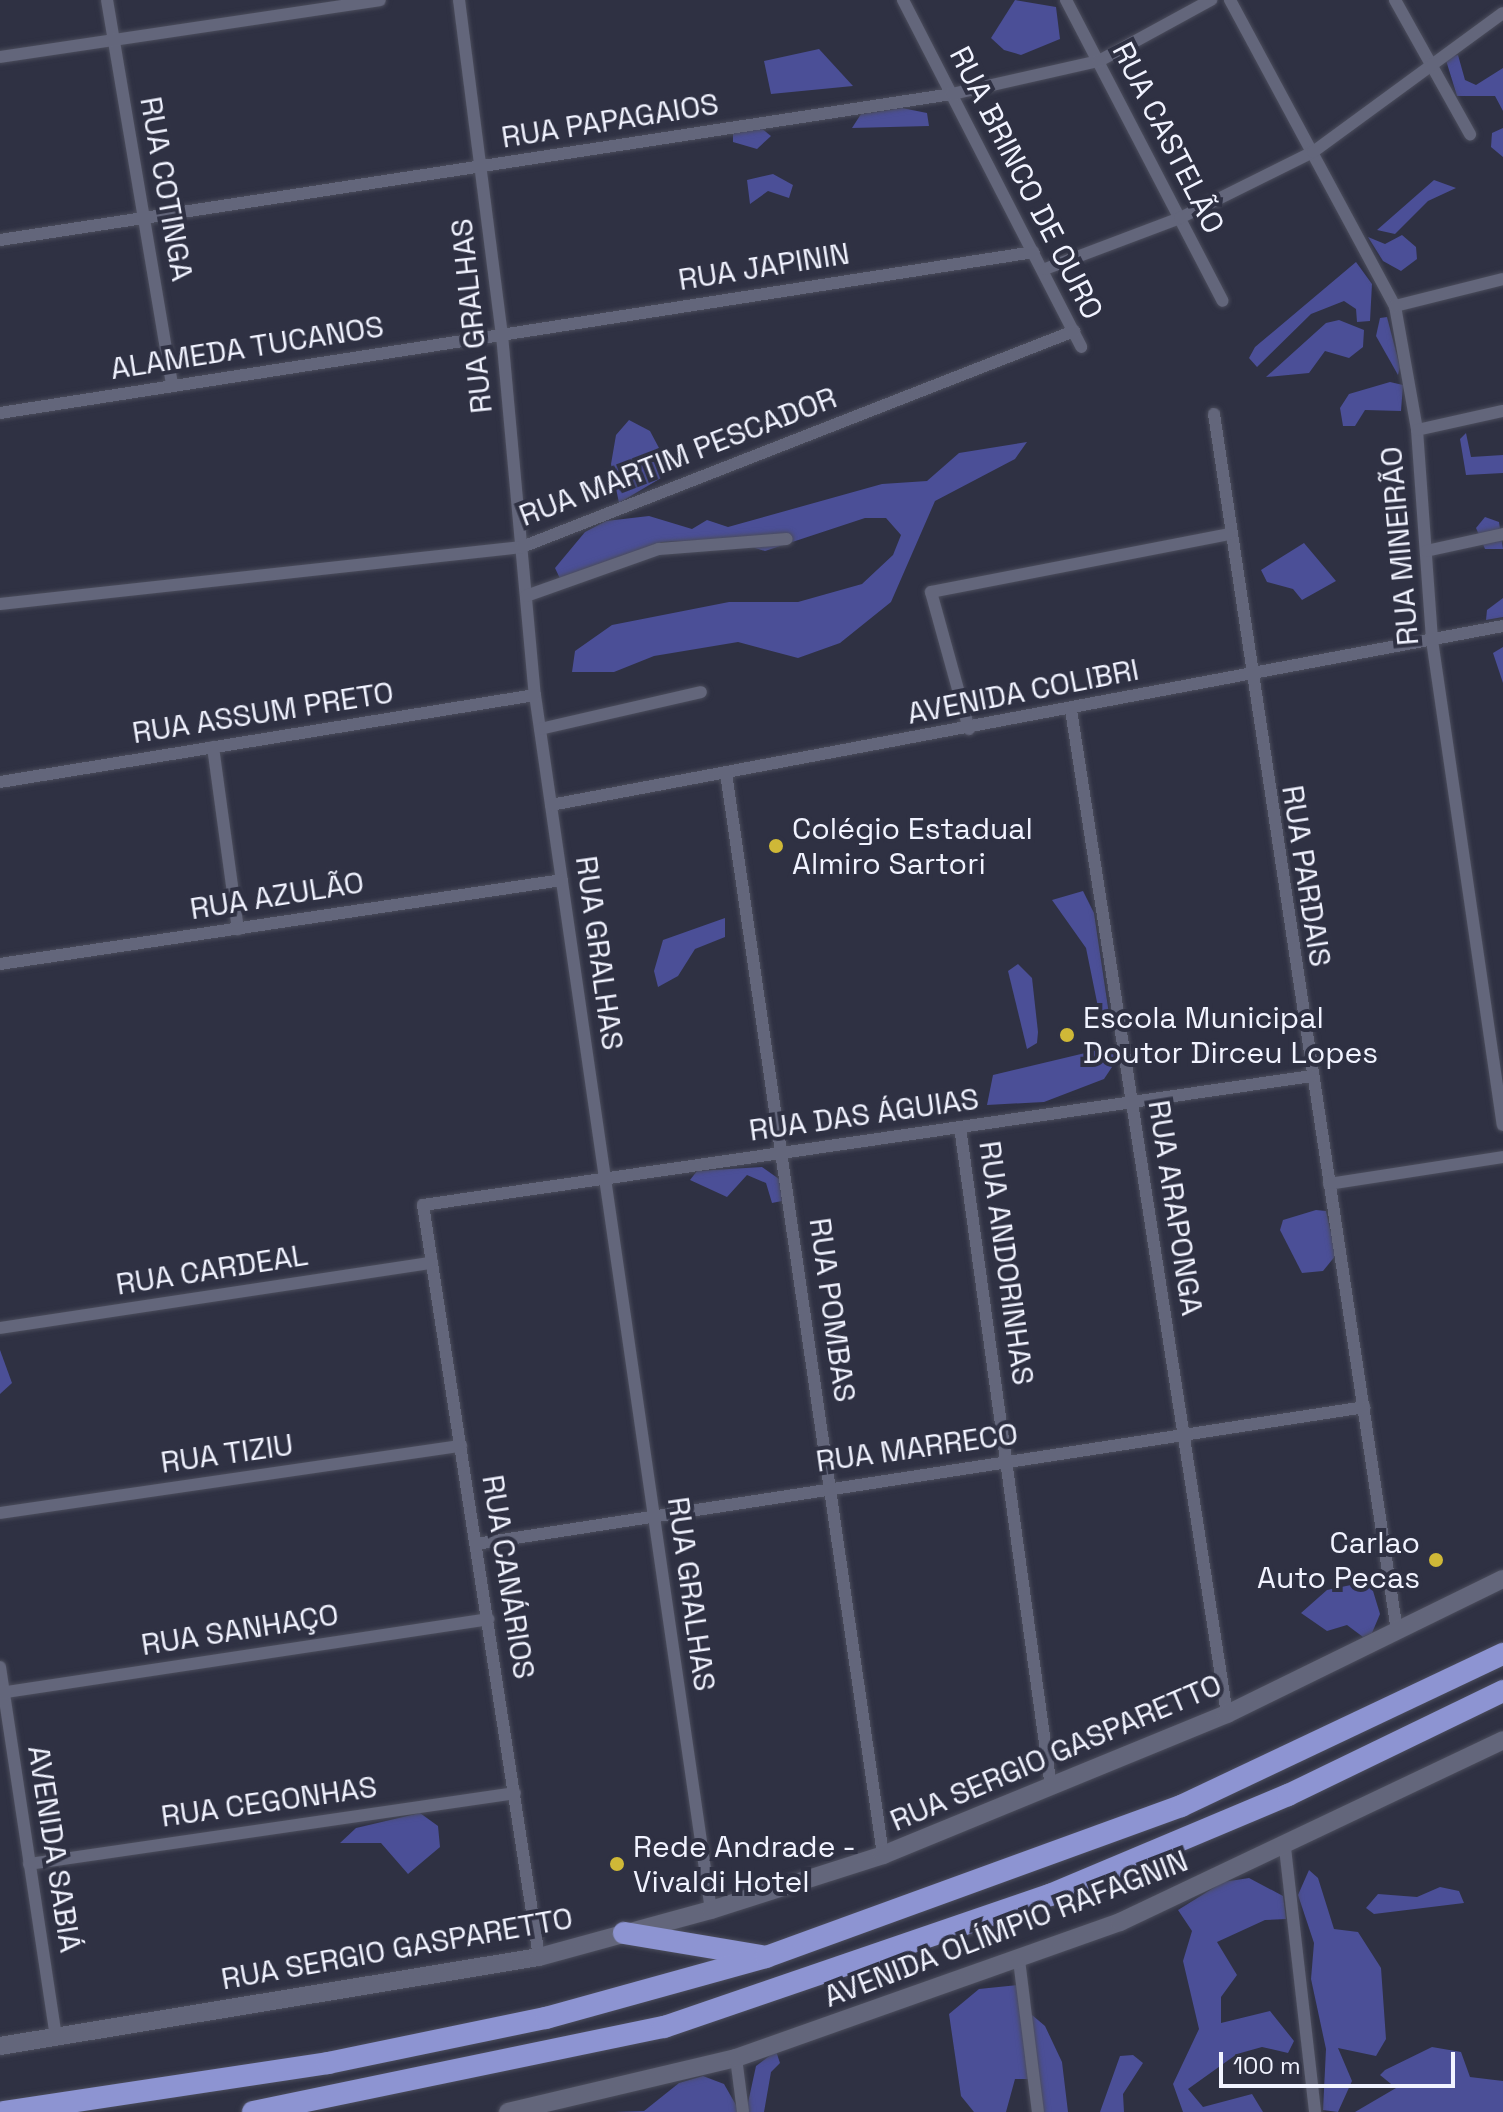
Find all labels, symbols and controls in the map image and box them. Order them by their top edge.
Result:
street label: RUA CASTELÃO [1104,36,1232,240]
street label: RUA BRINCO DE OURO [941,40,1111,326]
street label: RUA PAPAGAIOS [499,86,721,156]
street label: RUA COTINGA [132,94,200,284]
street label: RUA GRALHAS [444,217,500,415]
street label: RUA JAPININ [676,236,852,298]
street label: ALAMEDA TUCANOS [107,309,387,387]
street label: RUA MARTIM PESCADOR [514,380,842,534]
street label: RUA MINEIRÃO [1373,445,1427,647]
street label: AVENIDA COLIBRI [904,652,1142,732]
street label: RUA ASSUM PRETO [129,674,397,752]
street label: RUA PARDAIS [1274,783,1338,969]
place label: Colégio Estadual Almiro Sartori [792,811,1033,882]
marker: Colégio Estadual Almiro Sartori [767,837,785,855]
street label: RUA GRALHAS [568,853,630,1053]
street label: RUA AZULÃO [187,864,367,928]
place label: Escola Municipal Doutor Dirceu Lopes [1083,1000,1378,1070]
marker: Escola Municipal Doutor Dirceu Lopes [1058,1026,1076,1044]
street label: RUA DAS ÁGUIAS [746,1081,982,1149]
street label: RUA ARAPONGA [1140,1097,1210,1319]
street label: RUA ANDORINHAS [971,1138,1041,1388]
street label: RUA POMBAS [801,1215,863,1405]
street label: RUA CARDEAL [113,1237,311,1303]
street label: RUA MARRECO [813,1416,1021,1480]
street label: RUA TIZIU [158,1427,296,1481]
street label: RUA CANÁRIOS [474,1472,542,1682]
street label: RUA GRALHAS [660,1494,722,1694]
place label: Carlao Auto Pecas [1257,1525,1420,1596]
marker: Carlao Auto Pecas [1427,1551,1445,1569]
street label: RUA SANHAÇO [138,1597,342,1663]
street label: RUA SERGIO GASPARETTO [885,1667,1227,1839]
street label: AVENIDA SABIÁ [20,1743,88,1955]
street label: RUA CEGONHAS [159,1769,379,1835]
place label: Rede Andrade - Vivaldi Hotel [633,1829,857,1900]
street label: AVENIDA OLÍMPIO RAFAGNIN [819,1843,1193,2015]
marker: Rede Andrade - Vivaldi Hotel [608,1855,626,1873]
street label: RUA SERGIO GASPARETTO [218,1900,576,1998]
scale bar [1223,2036,1459,2086]
text: 100 m [1233,2050,1301,2081]

